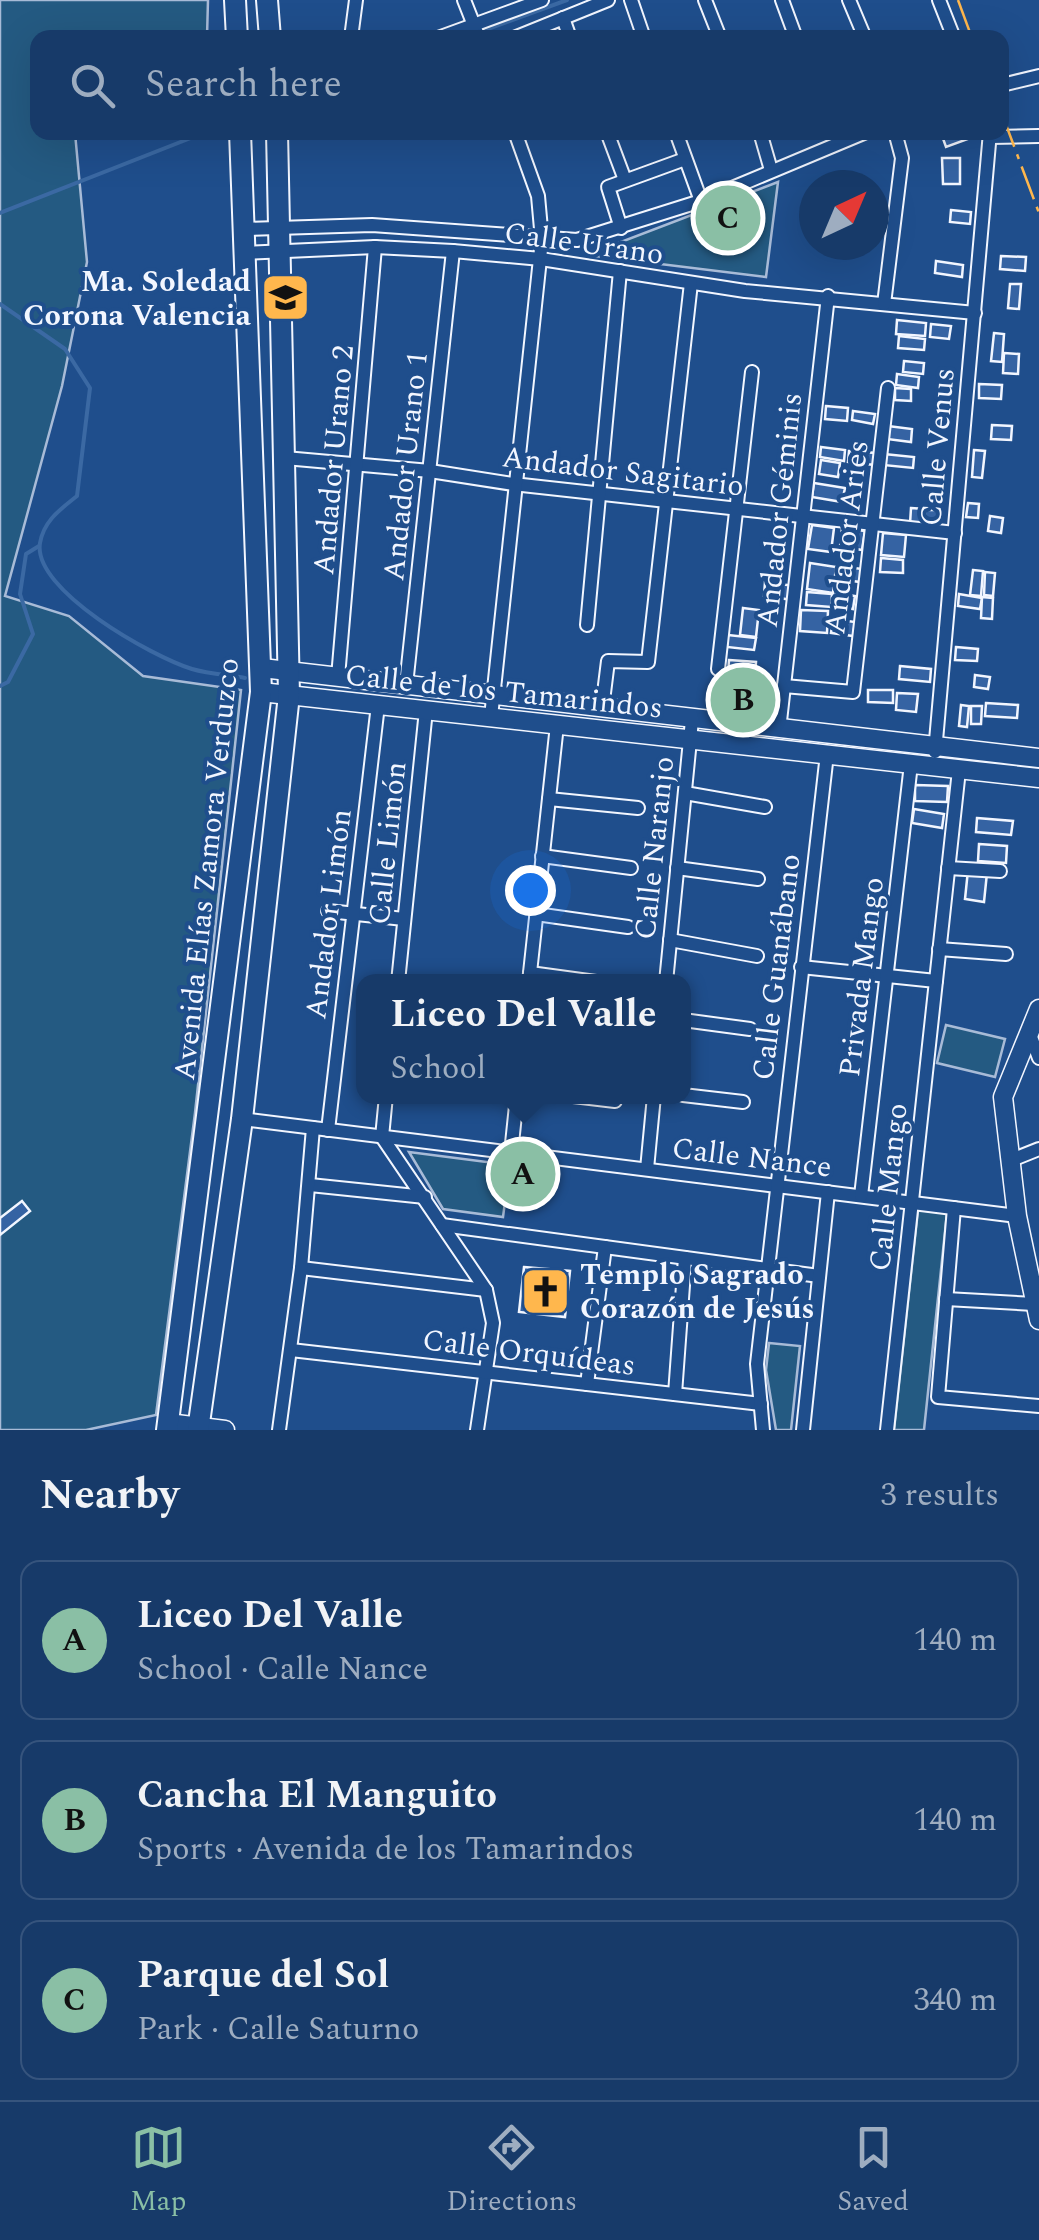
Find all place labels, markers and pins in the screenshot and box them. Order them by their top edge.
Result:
pin: C [696,180,760,256]
place label: Ma. Soledad Corona Valencia [23,259,252,339]
school or university icon: Ma. Soledad Corona Valencia [260,272,312,324]
pin: B [710,662,776,738]
pin: A [490,1136,556,1212]
place label: Templo Sagrado Corazón de Jesús [580,1252,815,1332]
church icon: Templo Sagrado Corazón de Jesús [519,1265,571,1317]

